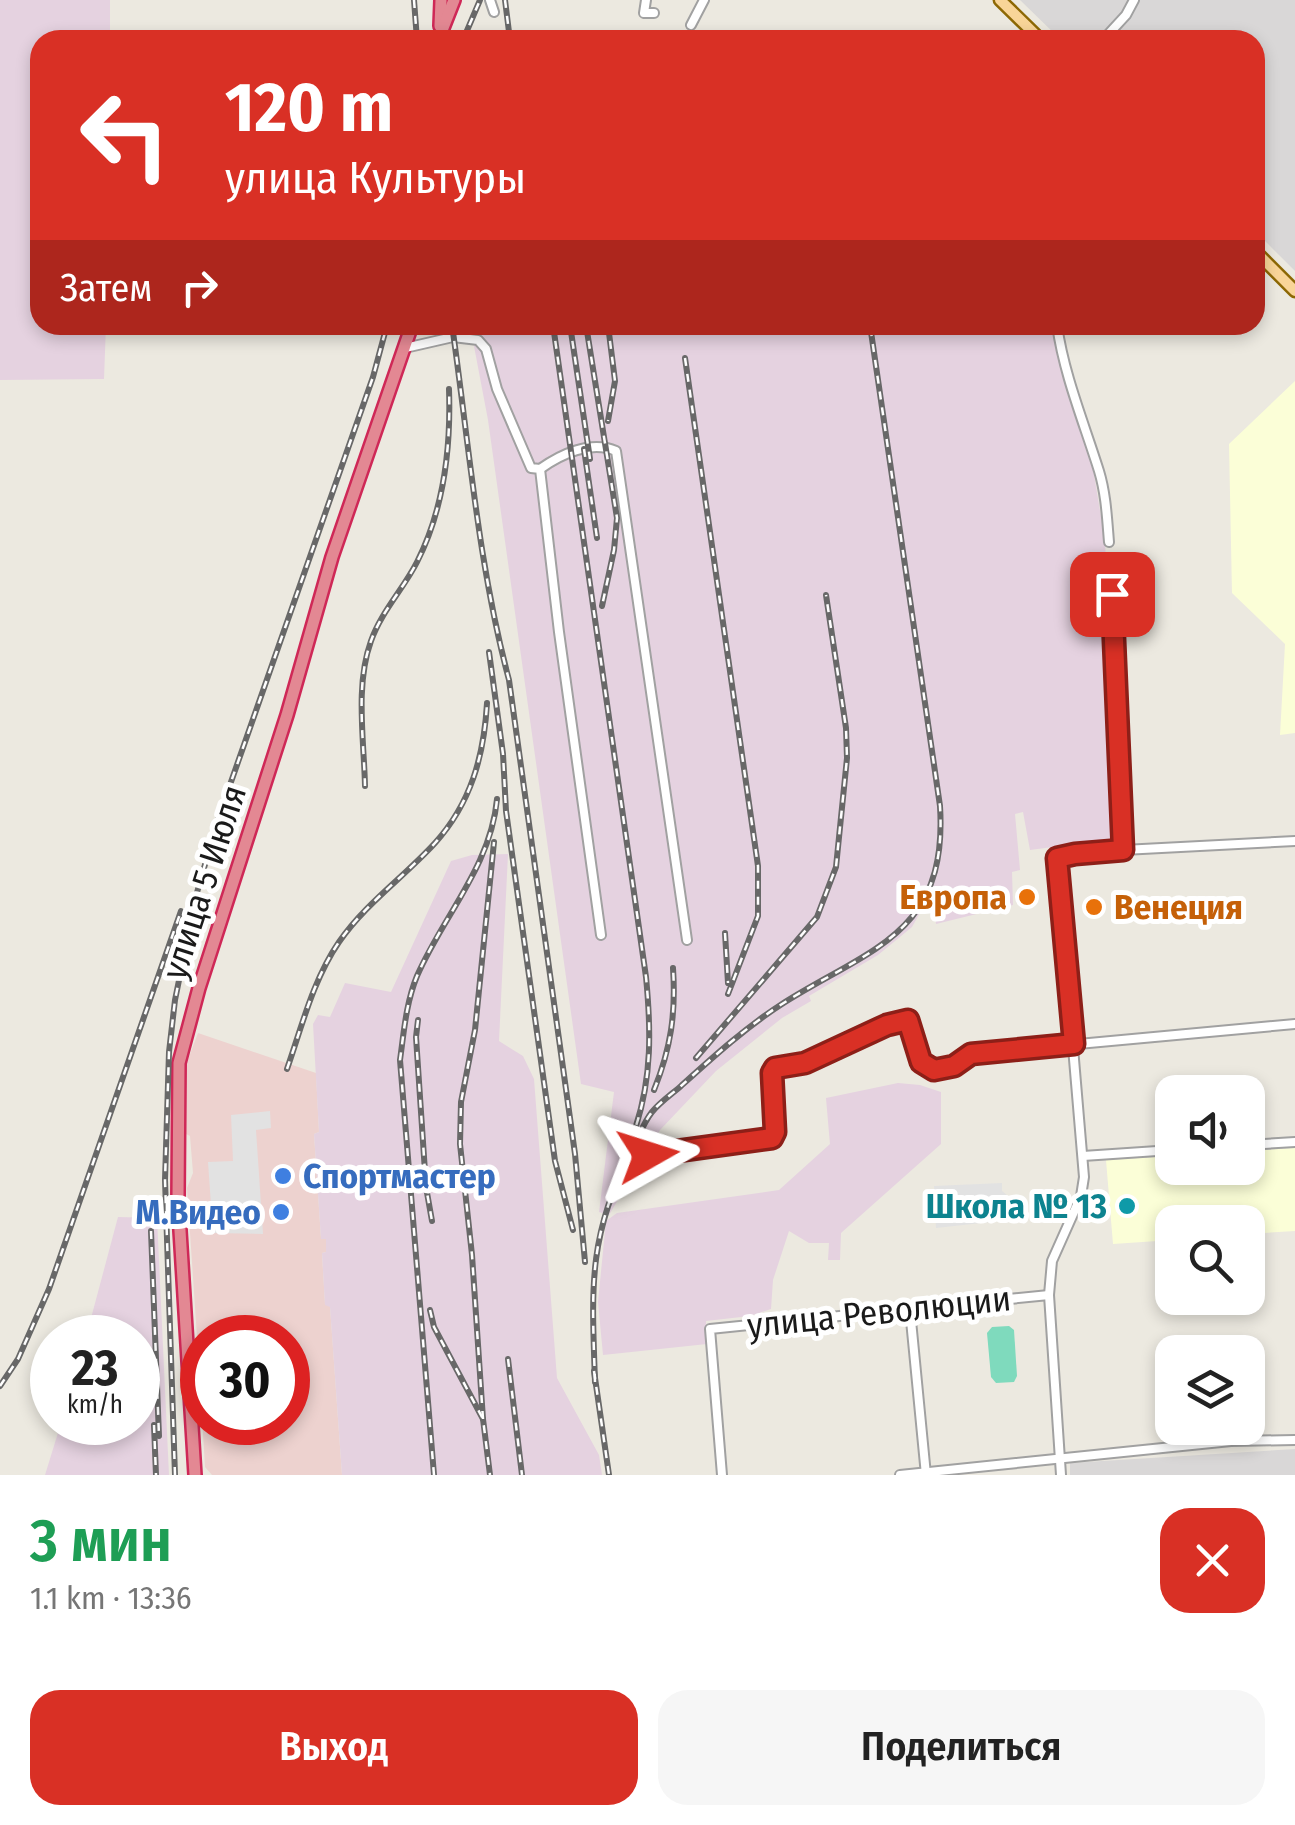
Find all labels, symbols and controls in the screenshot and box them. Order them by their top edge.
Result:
text: 120 m [225,66,393,150]
icon: left [60,70,190,200]
text: улица Культуры [225,151,526,205]
icon: right [172,260,227,315]
text: Затем [60,265,152,311]
pin [1070,552,1155,637]
icon: arrive [1085,567,1140,622]
street label: улица 5 Июля [153,780,255,984]
place label: Европа [899,876,1007,918]
marker: Европа [1016,886,1038,908]
place label: Венеция [1114,886,1243,928]
marker: Венеция [1083,896,1105,918]
map controls [1155,1075,1265,1445]
button: sound [1155,1075,1265,1185]
position arrow [596,1103,700,1207]
place label: Спортмастер [303,1155,496,1197]
marker: Спортмастер [272,1165,294,1187]
place label: Школа № 13 [926,1185,1107,1227]
place label: М.Видео [135,1191,261,1233]
marker: Школа № 13 [1116,1195,1138,1217]
marker: М.Видео [270,1201,292,1223]
button: search [1155,1205,1265,1315]
street label: улица Революции [745,1277,1013,1347]
speed limit sign: 30 [180,1315,310,1445]
button: layers [1155,1335,1265,1445]
text: 23 [72,1338,118,1398]
text: km/h [67,1390,123,1420]
text: 3 мин [30,1505,172,1577]
button: close [1160,1508,1265,1613]
text: 1.1 km · 13:36 [30,1579,192,1617]
button: Выход [30,1690,638,1805]
button: Поделиться [658,1690,1265,1805]

